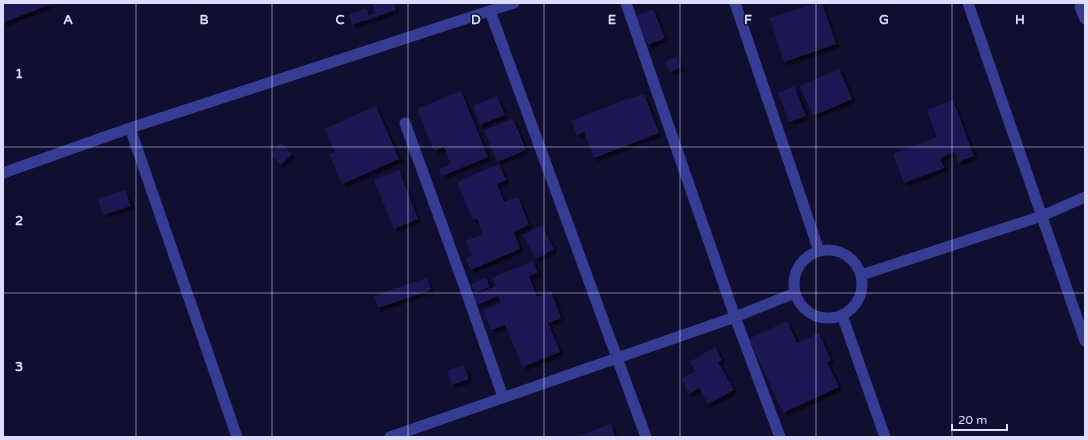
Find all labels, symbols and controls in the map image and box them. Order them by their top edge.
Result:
text: A [63,12,73,28]
text: B [199,12,209,28]
text: C [335,12,345,28]
text: D [471,12,481,28]
text: E [608,12,616,28]
text: F [744,12,752,28]
text: G [879,12,889,28]
text: H [1015,12,1025,28]
text: 1 [15,66,23,82]
text: 2 [15,213,23,229]
text: 3 [15,359,23,375]
scale bar [952,406,1007,432]
text: 20 m [958,413,987,427]

